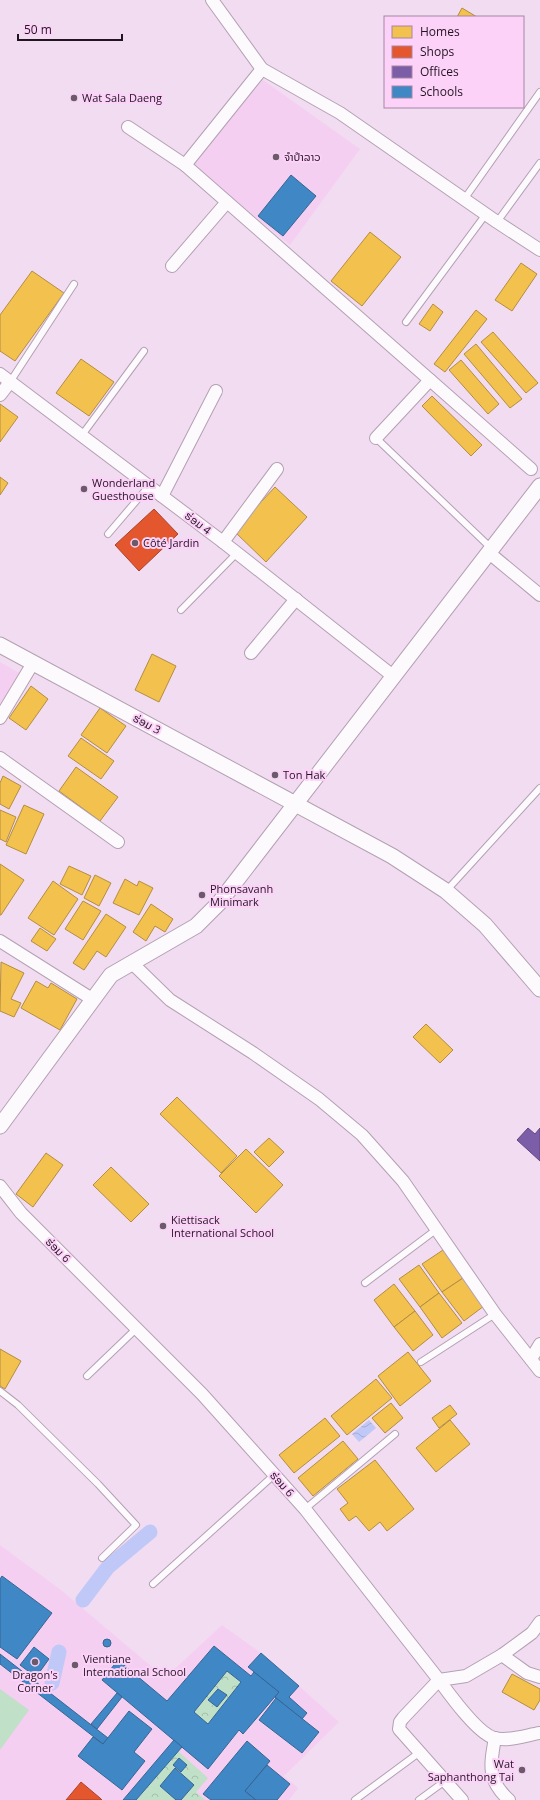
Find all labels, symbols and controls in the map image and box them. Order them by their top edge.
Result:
scale bar [18,16,122,42]
legend [384,16,524,108]
text: 50 m [24,21,52,38]
text: Homes [420,23,460,40]
text: Shops [420,43,455,60]
text: Offices [420,63,459,80]
text: Schools [420,83,463,100]
place label: Wat Sala Daeng [82,90,162,105]
marker: Wat Sala Daeng [69,93,79,103]
place label: ຈຳປຳລາວ [284,149,321,164]
marker: ຈຳປຳລາວ [271,152,281,162]
place label: Wonderland Guesthouse [92,475,155,503]
marker: Wonderland Guesthouse [79,484,89,494]
street label: ຮ່ອມ 4 [182,508,215,538]
place label: Côté Jardin [143,535,199,550]
marker: Côté Jardin [130,538,140,548]
street label: ຮ່ອມ 3 [131,710,164,737]
place label: Ton Hak [283,767,326,782]
marker: Ton Hak [270,770,280,780]
place label: Phonsavanh Minimark [210,881,273,909]
marker: Phonsavanh Minimark [197,890,207,900]
place label: Kiettisack International School [171,1212,274,1240]
marker: Kiettisack International School [158,1221,168,1231]
street label: ຮ່ອມ 6 [43,1234,74,1265]
street label: ຮ່ອມ 6 [267,1468,298,1500]
place label: Vientiane International School [83,1651,186,1679]
marker: Dragon's Corner [30,1657,40,1667]
marker: Vientiane International School [70,1660,80,1670]
place label: Dragon's Corner [12,1667,58,1695]
place label: Wat Saphanthong Tai [428,1756,514,1784]
marker: Wat Saphanthong Tai [517,1765,527,1775]

